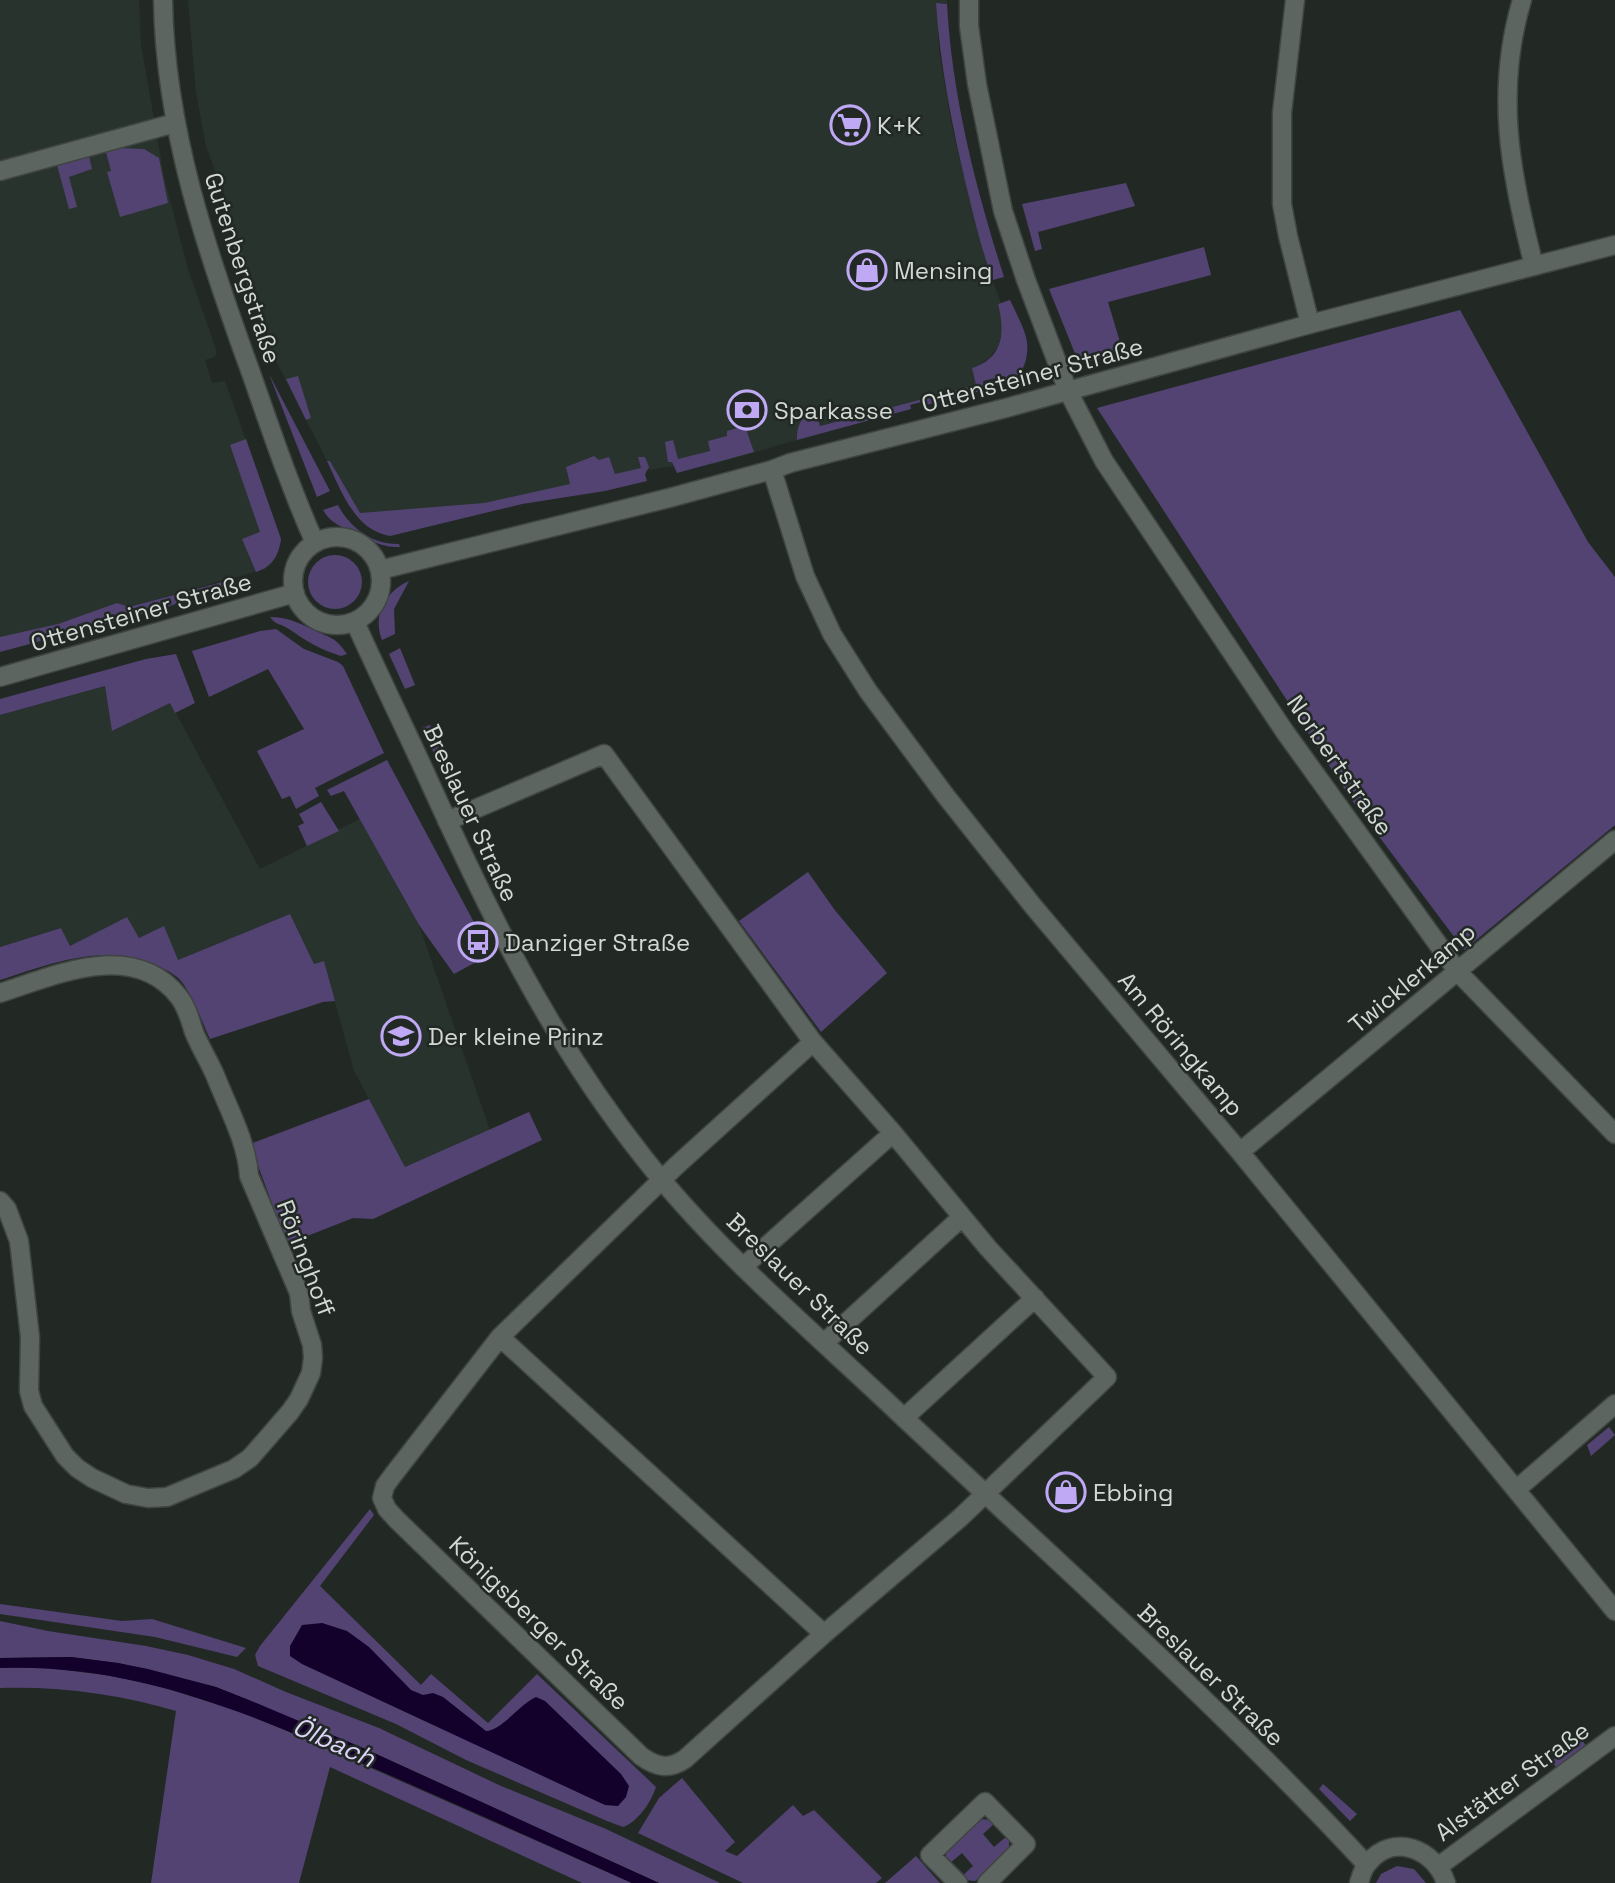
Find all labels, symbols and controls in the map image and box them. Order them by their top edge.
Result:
supermarket icon: K+K [829,104,871,146]
place label: K+K [877,110,922,141]
street label: Gutenbergstraße [198,169,288,367]
shop icon: Mensing [846,249,888,291]
place label: Mensing [894,255,992,286]
street label: Ottensteiner Straße [918,330,1146,420]
bank icon: Sparkasse [726,389,768,431]
place label: Sparkasse [774,395,893,426]
street label: Ottensteiner Straße [27,566,255,658]
street label: Norbertstraße [1280,689,1400,841]
street label: Breslauer Straße [416,719,526,907]
street label: Twicklerkamp [1342,916,1482,1040]
bus stop icon: Danziger Straße [457,921,499,963]
place label: Danziger Straße [505,927,690,958]
street label: Am Röringkamp [1111,965,1251,1123]
school or university icon: Der kleine Prinz [380,1015,422,1057]
place label: Der kleine Prinz [428,1021,604,1052]
street label: Röringhoff [270,1195,342,1321]
street label: Breslauer Straße [720,1206,880,1362]
shop icon: Ebbing [1045,1471,1087,1513]
place label: Ebbing [1093,1477,1173,1508]
street label: Königsberger Straße [443,1529,635,1717]
street label: Breslauer Straße [1131,1597,1291,1753]
water label: Ölbach [288,1709,381,1776]
street label: Alstätter Straße [1429,1714,1595,1848]

